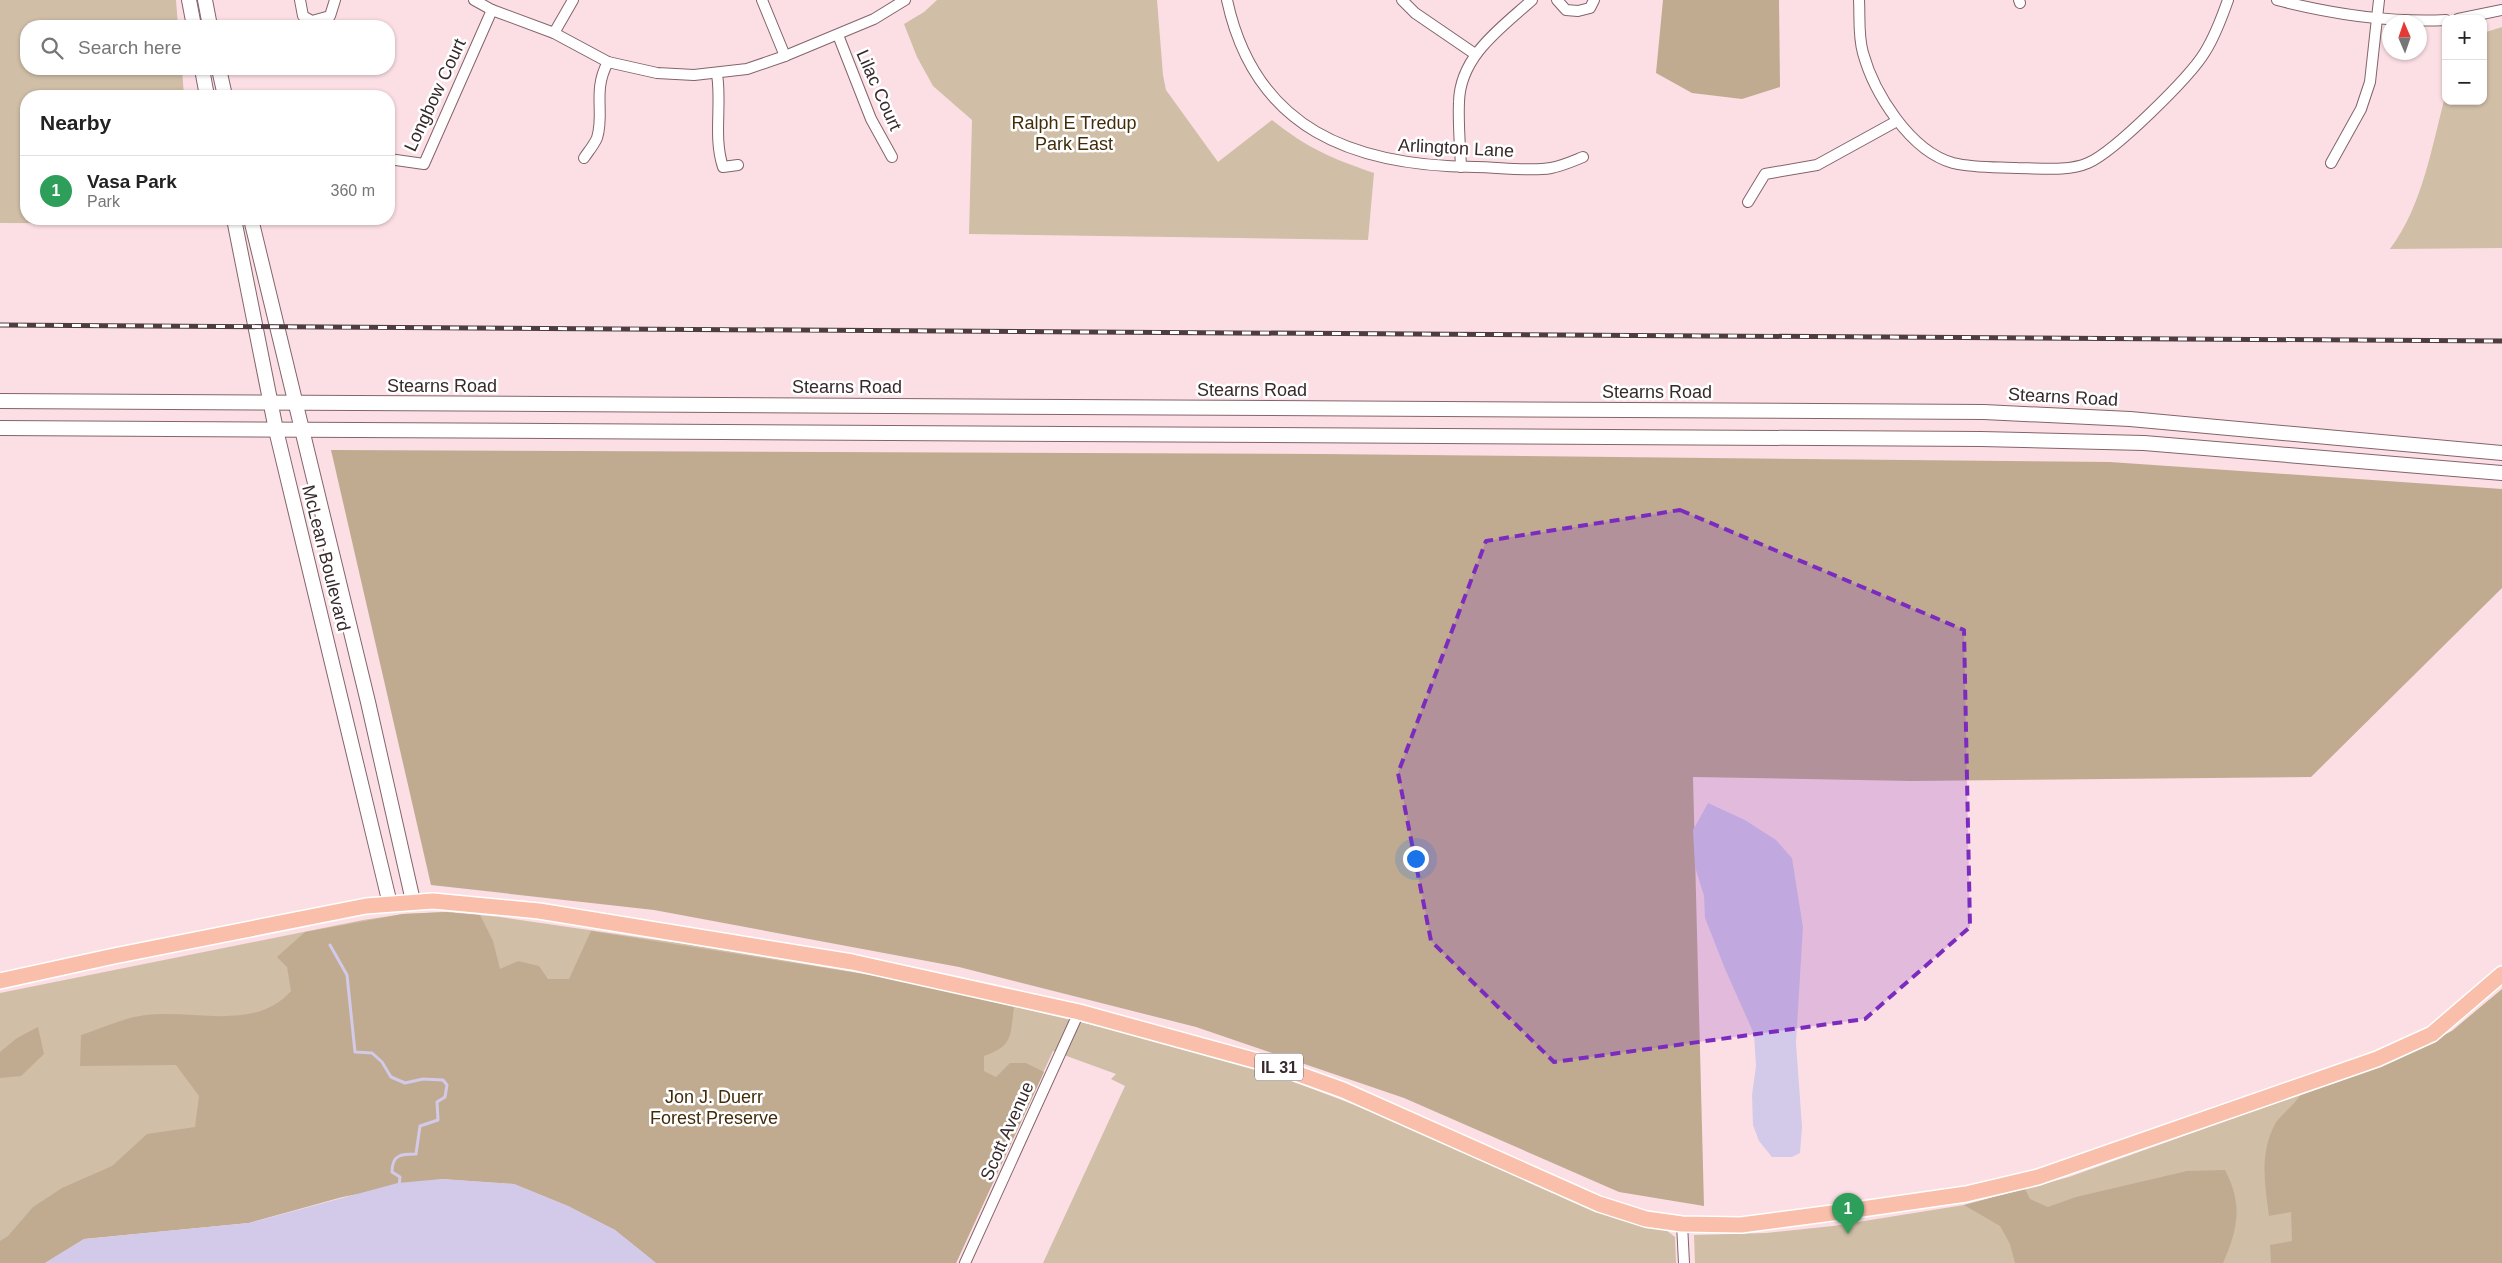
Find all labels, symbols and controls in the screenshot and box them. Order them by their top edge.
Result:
north arrow [2382,15,2427,60]
map controls [2442,15,2487,105]
button: + [2442,15,2487,60]
search box [20,20,395,75]
icon: search [38,34,66,62]
street label: Longbow Court [400,35,470,155]
text: Search here [78,37,182,58]
street label: Lilac Court [852,47,906,133]
button: − [2442,60,2487,105]
text: Nearby [40,111,111,134]
park label: Ralph E Tredup Park East [1011,113,1137,154]
street label: Arlington Lane [1398,135,1514,161]
text: Vasa Park [87,171,177,192]
text: 1 [52,182,60,199]
text: 360 m [331,182,375,199]
text: Park [87,193,120,210]
street label: Stearns Road [387,376,497,396]
street label: Stearns Road [792,377,902,397]
street label: Stearns Road [1197,380,1307,400]
street label: Stearns Road [1602,382,1712,402]
street label: Stearns Road [2008,384,2118,410]
street label: McLean Boulevard [298,483,354,633]
your location [1403,846,1429,872]
road number: IL 31 [1255,1054,1303,1080]
street label: Scott Avenue [976,1079,1038,1183]
park label: Jon J. Duerr Forest Preserve [650,1087,778,1128]
pin: 1 [1832,1193,1864,1234]

